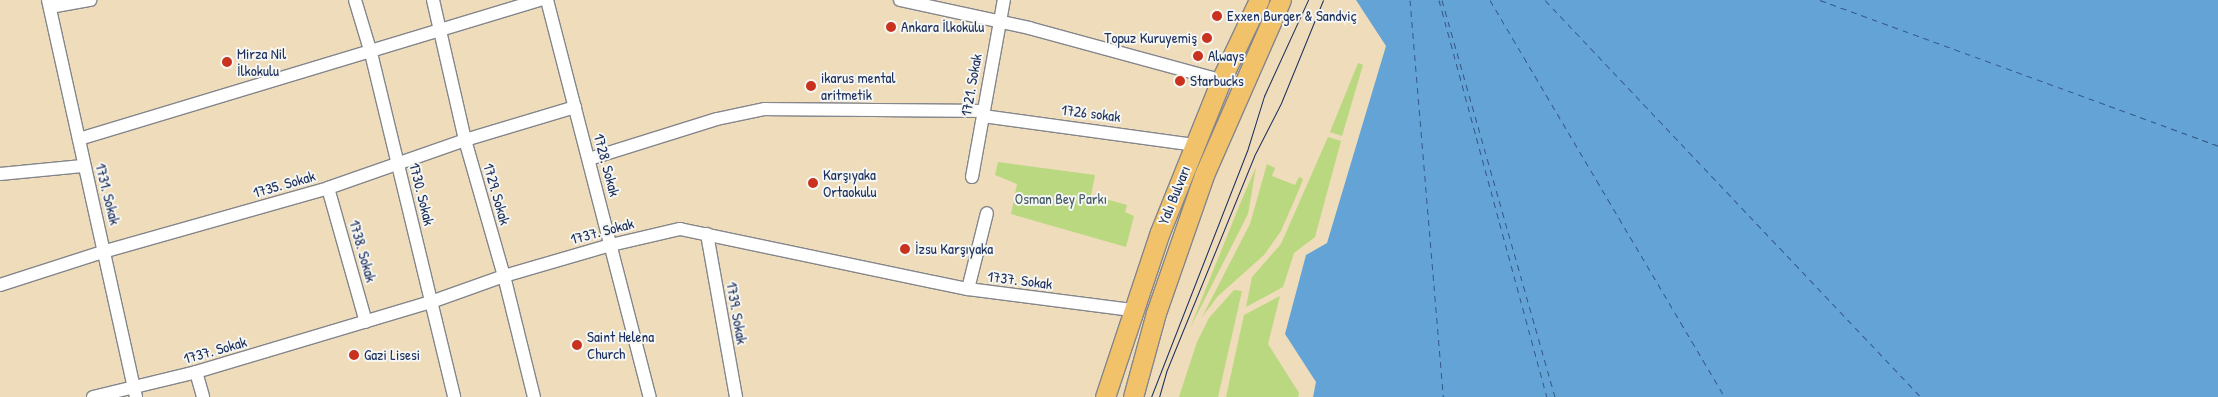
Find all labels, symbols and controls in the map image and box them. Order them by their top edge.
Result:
place label: Exxen Burger & Sandviç [1227,7,1356,25]
marker: Exxen Burger & Sandviç [1211,10,1223,22]
place label: Ankara İlkokulu [901,18,984,36]
marker: Ankara İlkokulu [885,21,897,33]
place label: Topuz Kuruyemiş [1104,29,1197,47]
marker: Topuz Kuruyemiş [1201,32,1213,44]
place label: Mirza Nil İlkokulu [237,44,286,79]
place label: Always [1208,47,1244,65]
marker: Always [1192,50,1204,62]
street label: 1721. Sokak [957,52,985,118]
marker: Mirza Nil İlkokulu [221,56,233,68]
place label: ikarus mental aritmetik [821,68,895,103]
place label: Starbucks [1190,72,1244,90]
marker: Starbucks [1174,75,1186,87]
marker: ikarus mental aritmetik [805,80,817,92]
street label: 1726 sokak [1060,100,1122,126]
street label: 1728. Sokak [590,132,624,198]
street label: 1731. Sokak [92,161,124,227]
street label: 1730. Sokak [405,161,439,227]
street label: 1729. Sokak [480,161,514,227]
street label: Yalı Bulvarı [1154,163,1194,227]
place label: Karşıyaka Ortaokulu [823,165,876,200]
street label: 1735. Sokak [251,167,317,201]
marker: Karşıyaka Ortaokulu [807,177,819,189]
park label: Osman Bey Parkı [1015,190,1107,208]
street label: 1737. Sokak [568,214,636,248]
street label: 1738. Sokak [346,218,380,284]
place label: İzsu Karşıyaka [915,240,993,258]
marker: İzsu Karşıyaka [899,243,911,255]
street label: 1737. Sokak [987,267,1053,293]
street label: 1739. Sokak [723,280,751,346]
place label: Saint Helena Church [587,327,654,362]
street label: 1737. Sokak [181,332,249,368]
marker: Saint Helena Church [571,339,583,351]
place label: Gazi Lisesi [364,346,420,364]
marker: Gazi Lisesi [348,349,360,361]

